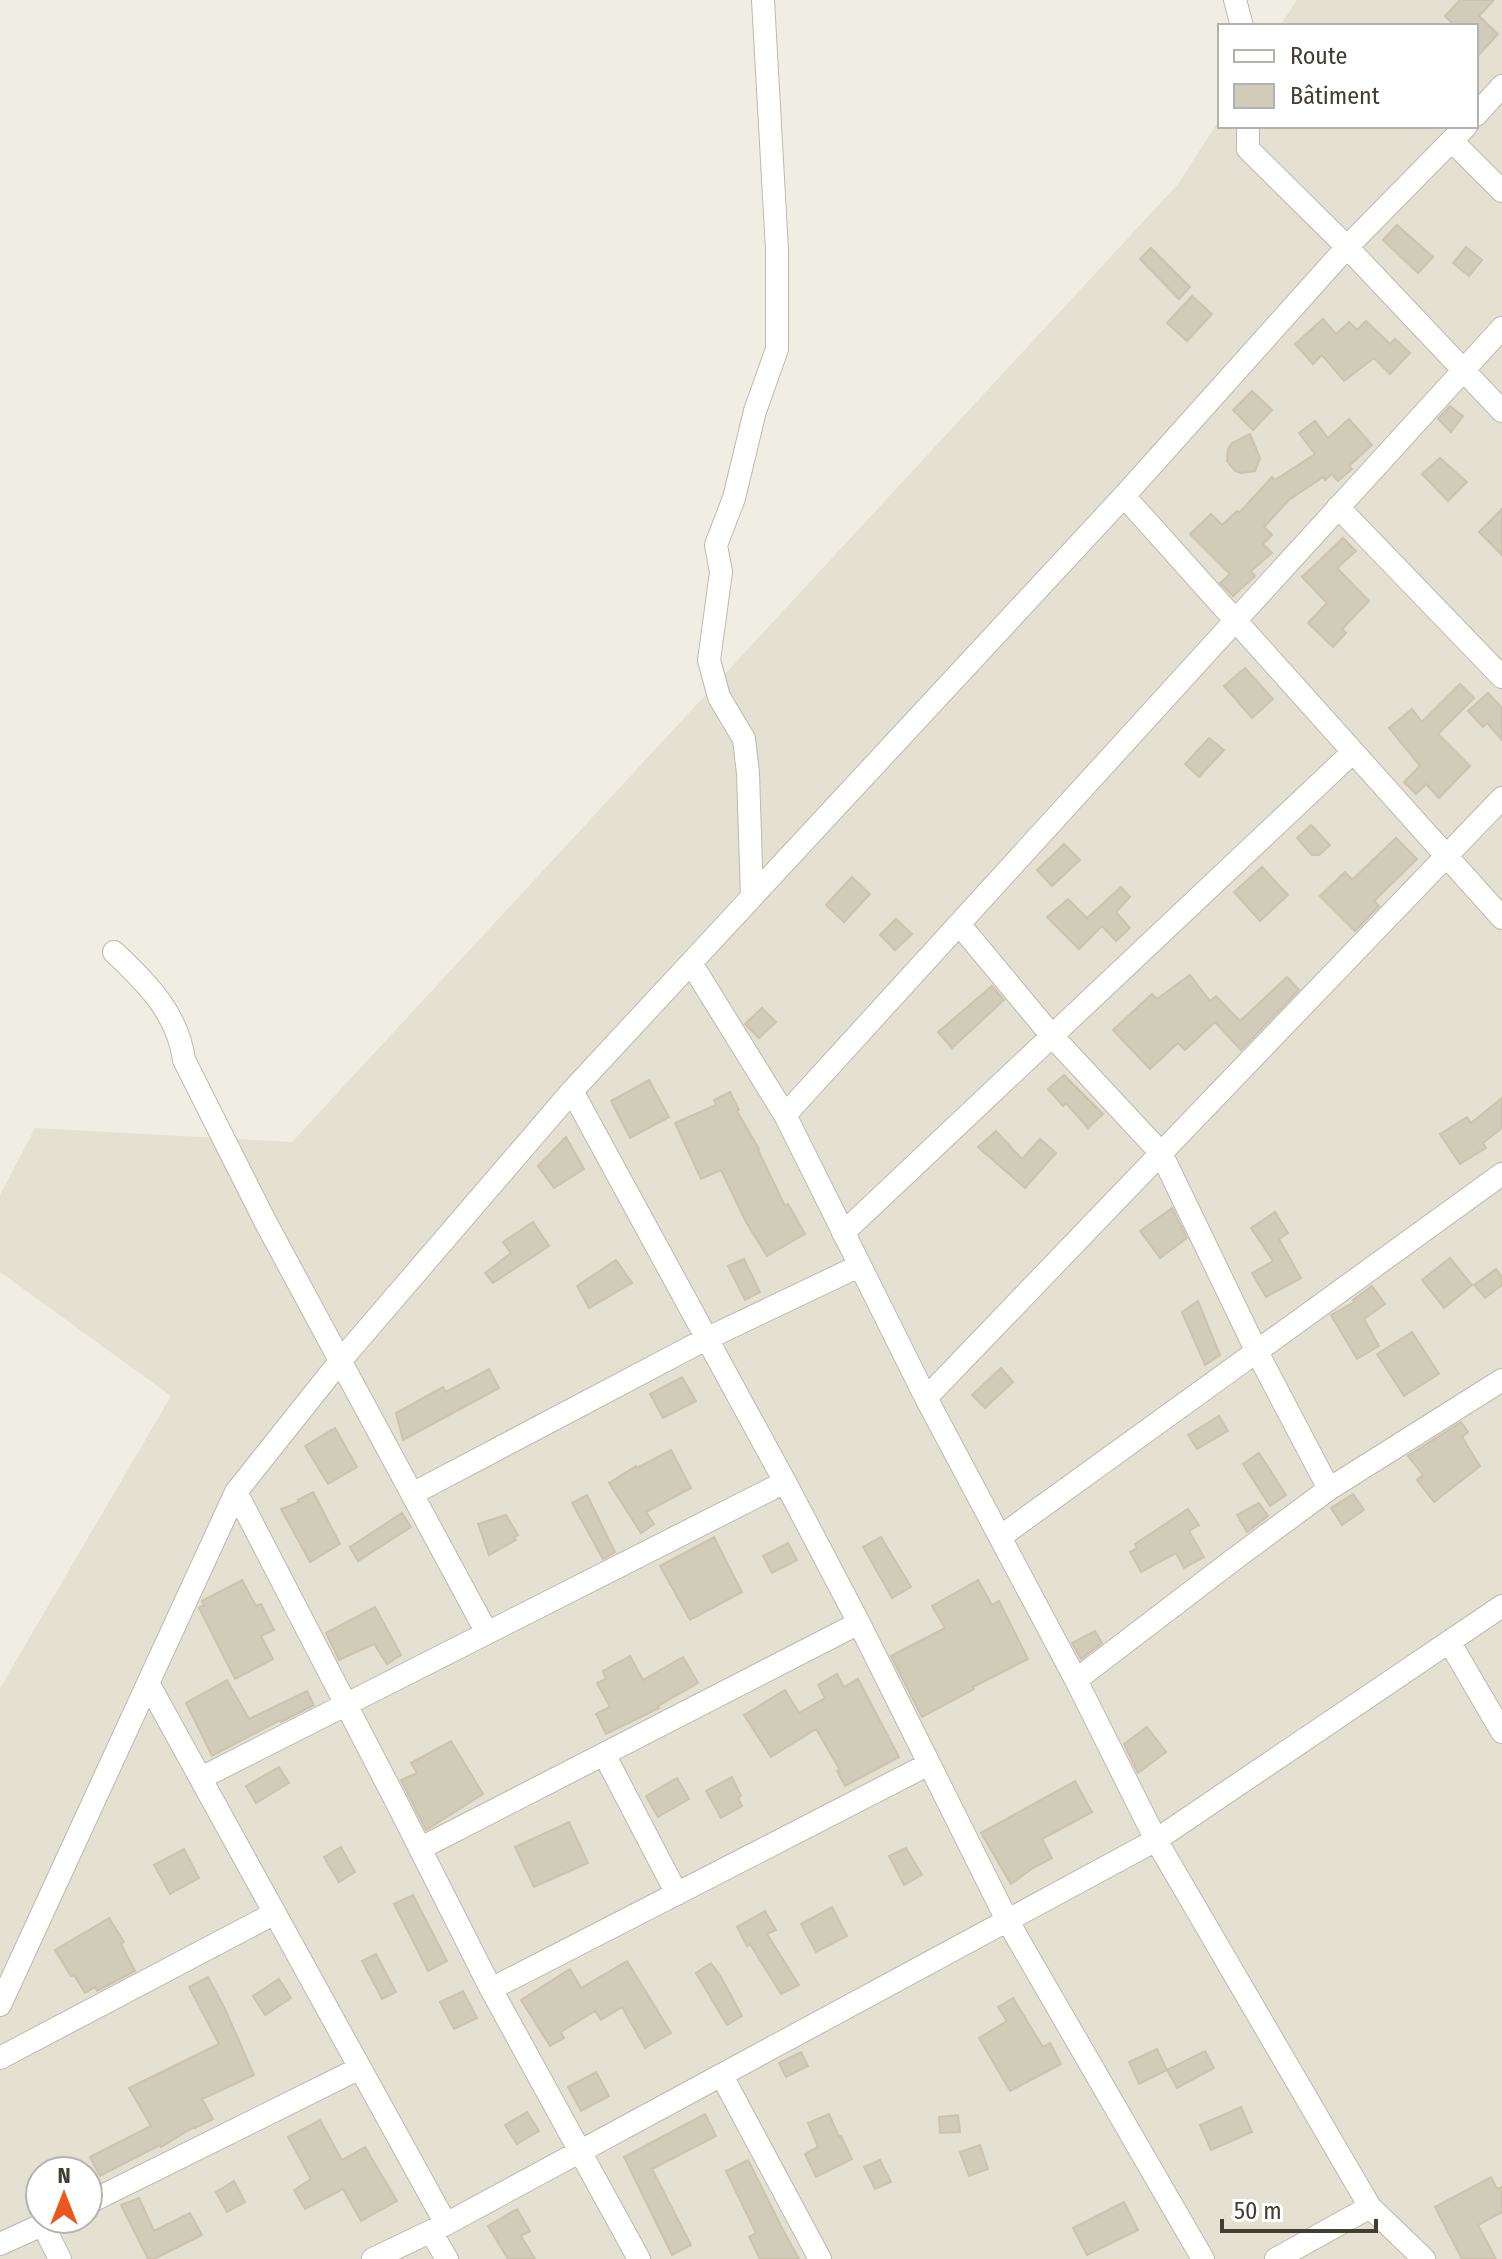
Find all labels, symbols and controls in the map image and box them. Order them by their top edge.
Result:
legend [1218,24,1478,128]
text: Route [1290,42,1347,70]
text: Bâtiment [1290,82,1380,110]
north arrow [24,2155,104,2235]
text: N [57,2162,71,2189]
scale bar [1222,2183,1376,2233]
text: 50 m [1234,2197,1282,2225]

